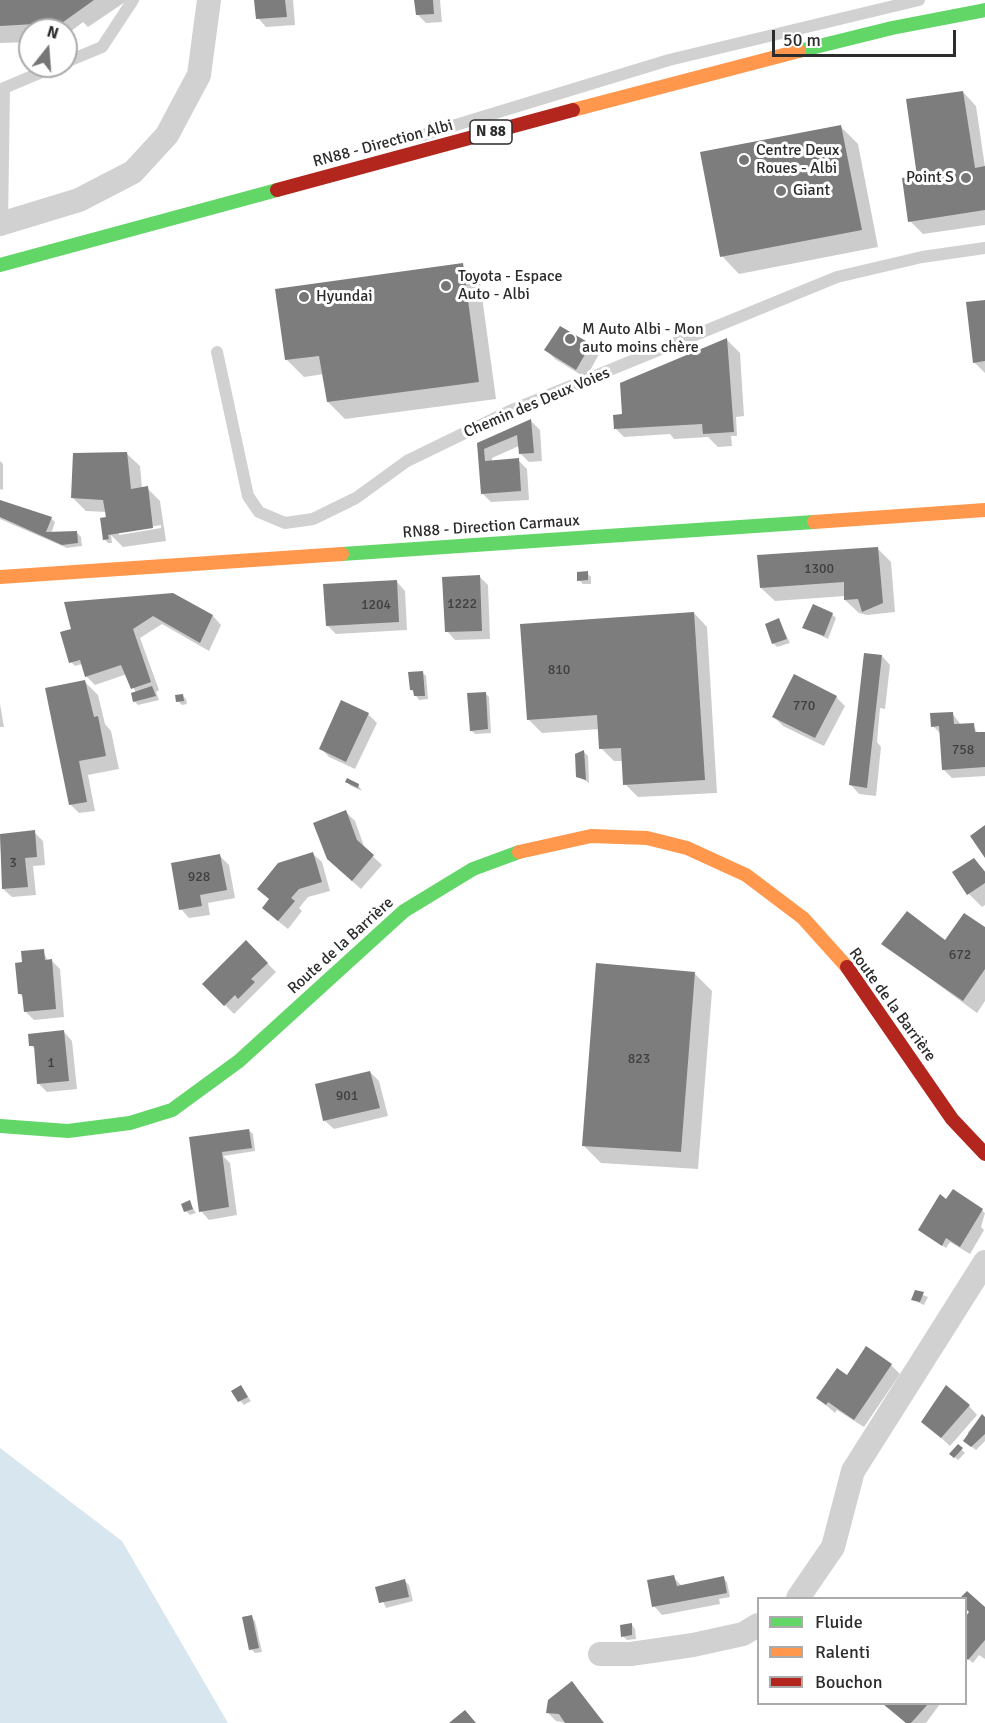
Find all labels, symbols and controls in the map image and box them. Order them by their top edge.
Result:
north arrow [18,18,78,78]
scale bar [775,18,960,56]
text: N [44,22,61,44]
text: 50 m [783,29,821,51]
street label: RN88 - Direction Albi [311,116,455,172]
road number: N 88 [470,120,512,144]
place label: Centre Deux Roues - Albi [756,141,839,179]
marker: Centre Deux Roues - Albi [737,153,751,167]
place label: Point S [906,168,954,188]
marker: Point S [959,171,973,185]
place label: Giant [793,181,830,201]
marker: Giant [774,184,788,198]
place label: Toyota - Espace Auto - Albi [458,267,562,305]
marker: Toyota - Espace Auto - Albi [439,279,453,293]
place label: Hyundai [316,287,373,307]
marker: Hyundai [297,290,311,304]
place label: M Auto Albi - Mon auto moins chère [582,320,704,358]
marker: M Auto Albi - Mon auto moins chère [563,332,577,346]
street label: Chemin des Deux Voies [461,364,613,442]
street label: RN88 - Direction Carmaux [402,511,580,543]
house number: 1300 [804,561,834,577]
house number: 1222 [447,596,477,612]
house number: 1204 [361,597,391,613]
house number: 810 [548,662,570,678]
house number: 770 [793,698,815,714]
house number: 758 [952,742,974,758]
house number: 3 [9,855,17,871]
house number: 928 [188,869,210,885]
street label: Route de la Barrière [284,894,398,998]
street label: Route de la Barrière [844,945,940,1065]
house number: 672 [949,947,971,963]
house number: 823 [628,1051,650,1067]
house number: 1 [47,1055,55,1071]
house number: 901 [336,1088,358,1104]
legend [757,1597,967,1705]
text: Fluide [815,1611,863,1633]
text: Ralenti [815,1641,870,1663]
text: Bouchon [815,1671,883,1693]

